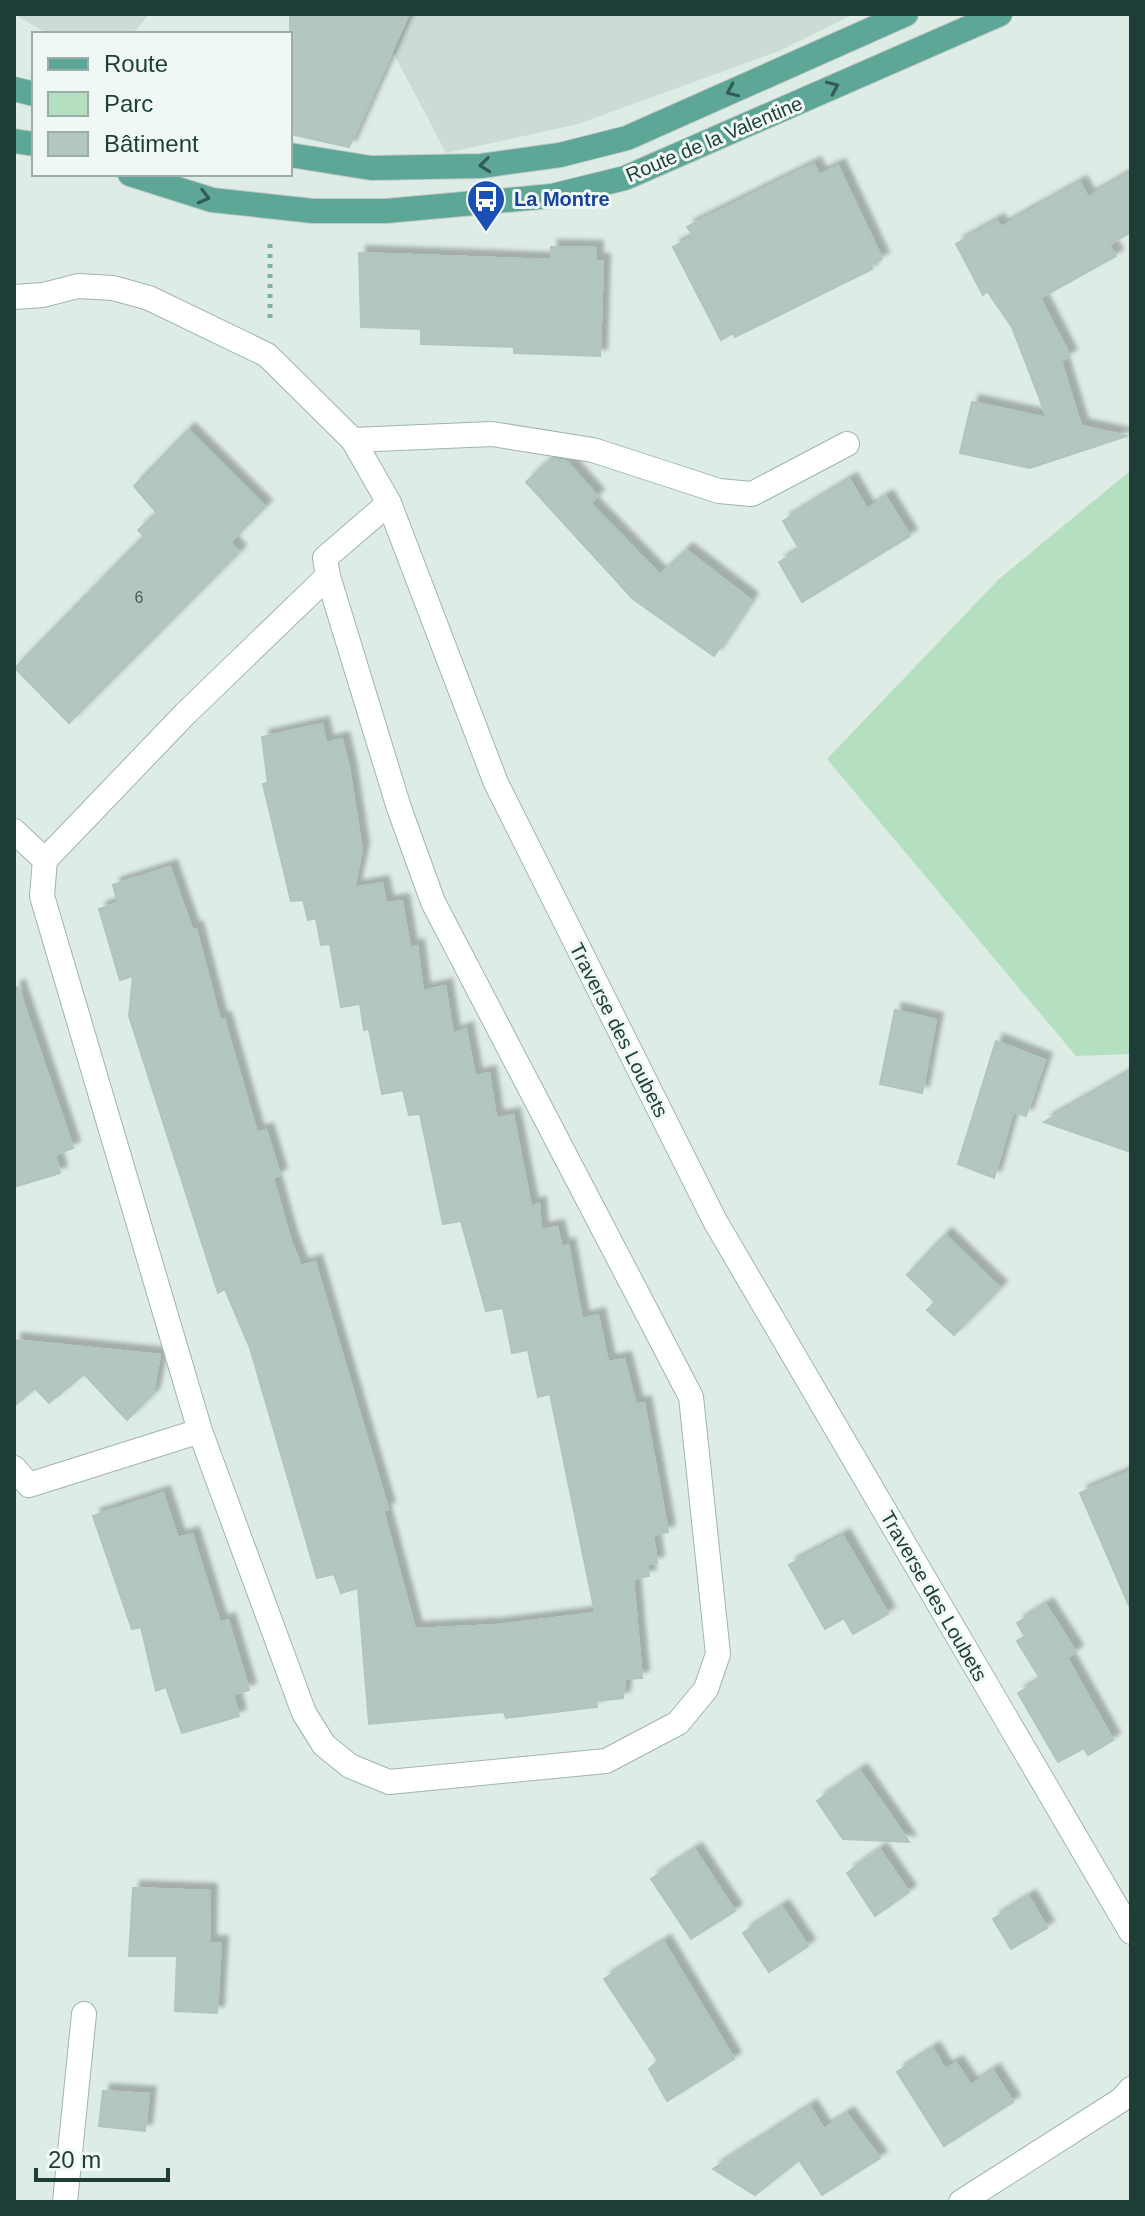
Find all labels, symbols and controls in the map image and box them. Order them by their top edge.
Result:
legend [32,32,292,176]
text: Route [104,50,168,77]
one-way arrow [825,81,839,97]
one-way arrow [726,82,741,98]
text: Parc [104,90,153,117]
street label: Route de la Valentine [622,92,806,186]
text: Bâtiment [104,130,199,157]
one-way arrow [478,156,491,173]
bus stop icon: La Montre [465,178,507,233]
one-way arrow [196,188,210,205]
place label: La Montre [514,188,610,210]
house number: 6 [135,589,144,606]
street label: Traverse des Loubets [565,939,673,1121]
street label: Traverse des Loubets [876,1507,992,1685]
scale bar [36,2132,168,2182]
text: 20 m [48,2146,101,2173]

